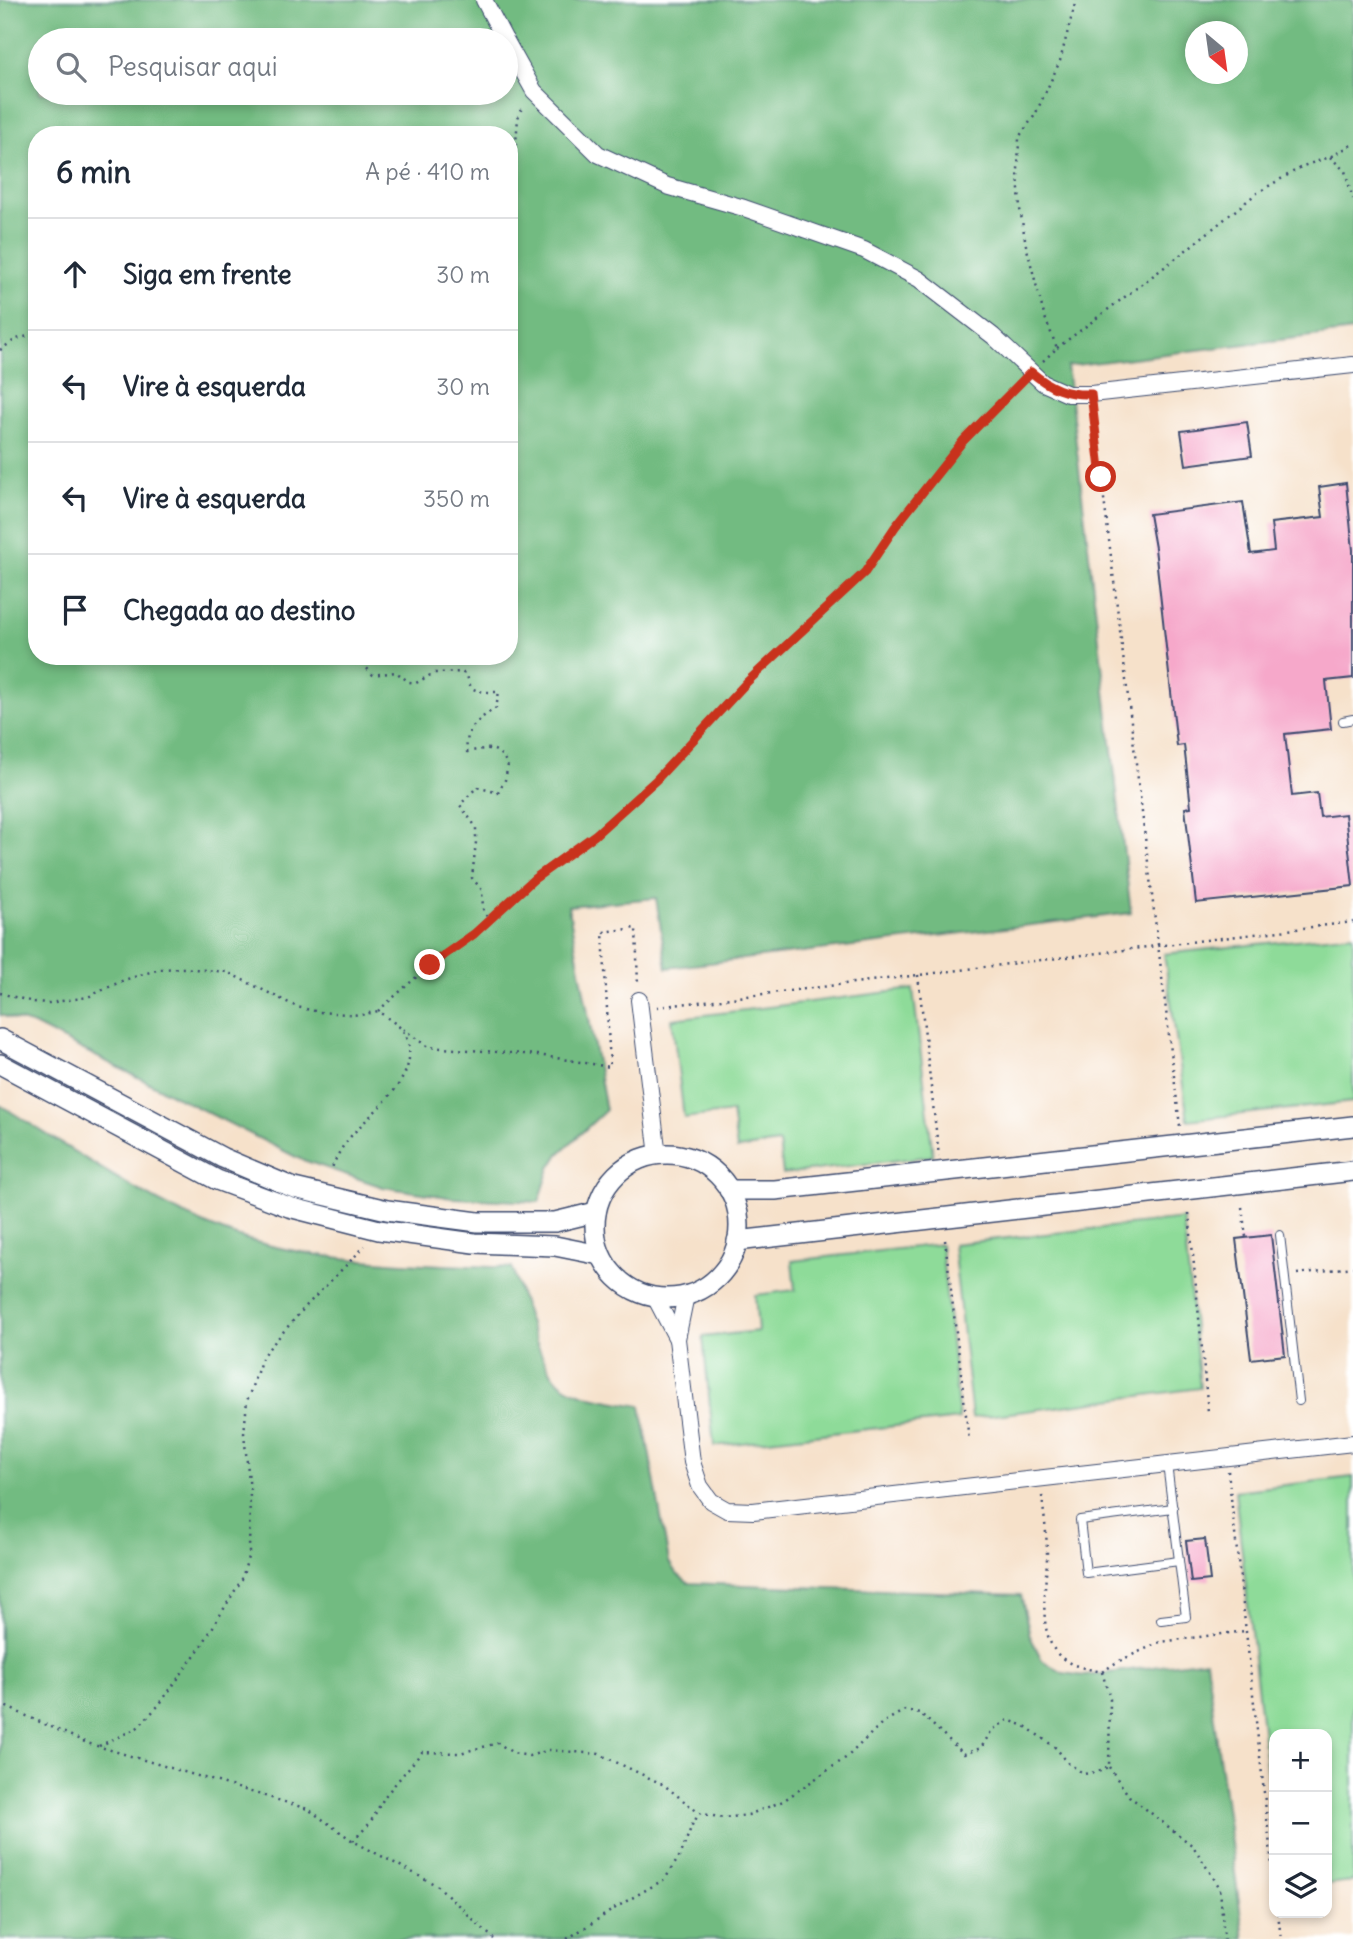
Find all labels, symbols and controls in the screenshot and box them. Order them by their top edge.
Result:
north arrow [1185,21,1248,84]
search box [28,28,518,105]
icon: search [52,48,90,86]
text: Pesquisar aqui [108,50,277,83]
text: 6 min [56,153,131,191]
text: A pé · 410 m [365,157,490,186]
icon: ahead [56,255,94,293]
text: Siga em frente [123,258,291,291]
text: 30 m [436,260,490,289]
icon: left [56,367,94,405]
text: Vire à esquerda [123,370,306,403]
text: 30 m [436,372,490,401]
route start [1085,461,1116,492]
icon: left [56,479,94,517]
text: Vire à esquerda [123,482,306,515]
text: 350 m [423,484,490,513]
icon: arrive [56,591,94,629]
text: Chegada ao destino [123,594,355,627]
route end [414,949,445,980]
map controls [1269,1729,1332,1918]
button: + [1269,1729,1332,1792]
button: − [1269,1792,1332,1855]
button: layers [1269,1855,1332,1918]

